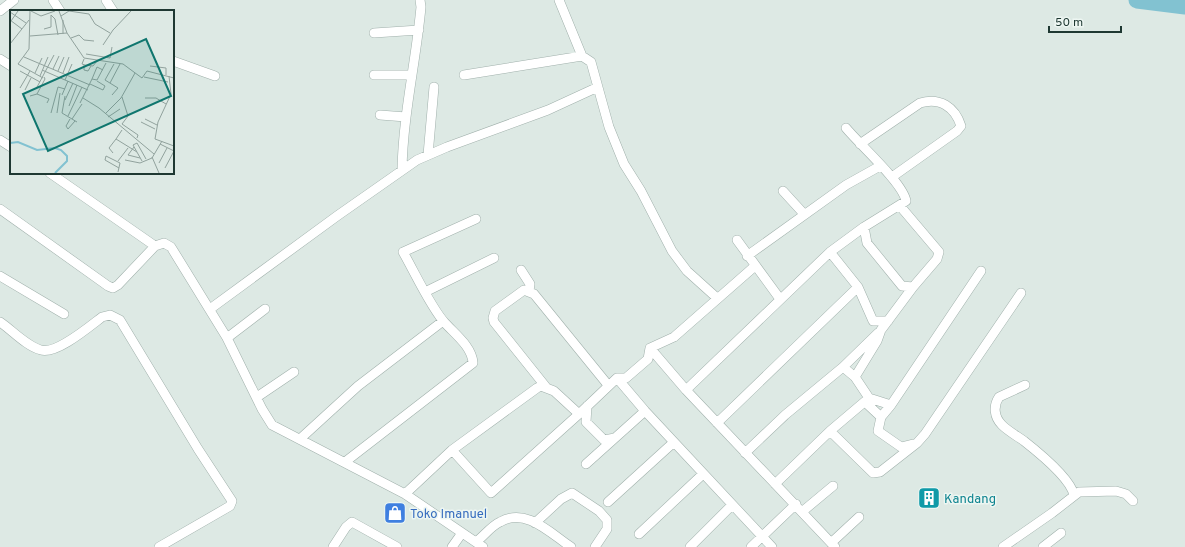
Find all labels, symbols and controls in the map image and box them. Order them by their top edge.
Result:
scale bar [1049,8,1121,34]
inset map [10,10,174,174]
text: 50 m [1055,15,1083,31]
building icon: Kandang [916,485,942,511]
place label: Kandang [944,492,996,508]
shop icon: Toko Imanuel [382,500,408,526]
place label: Toko Imanuel [410,507,487,523]

